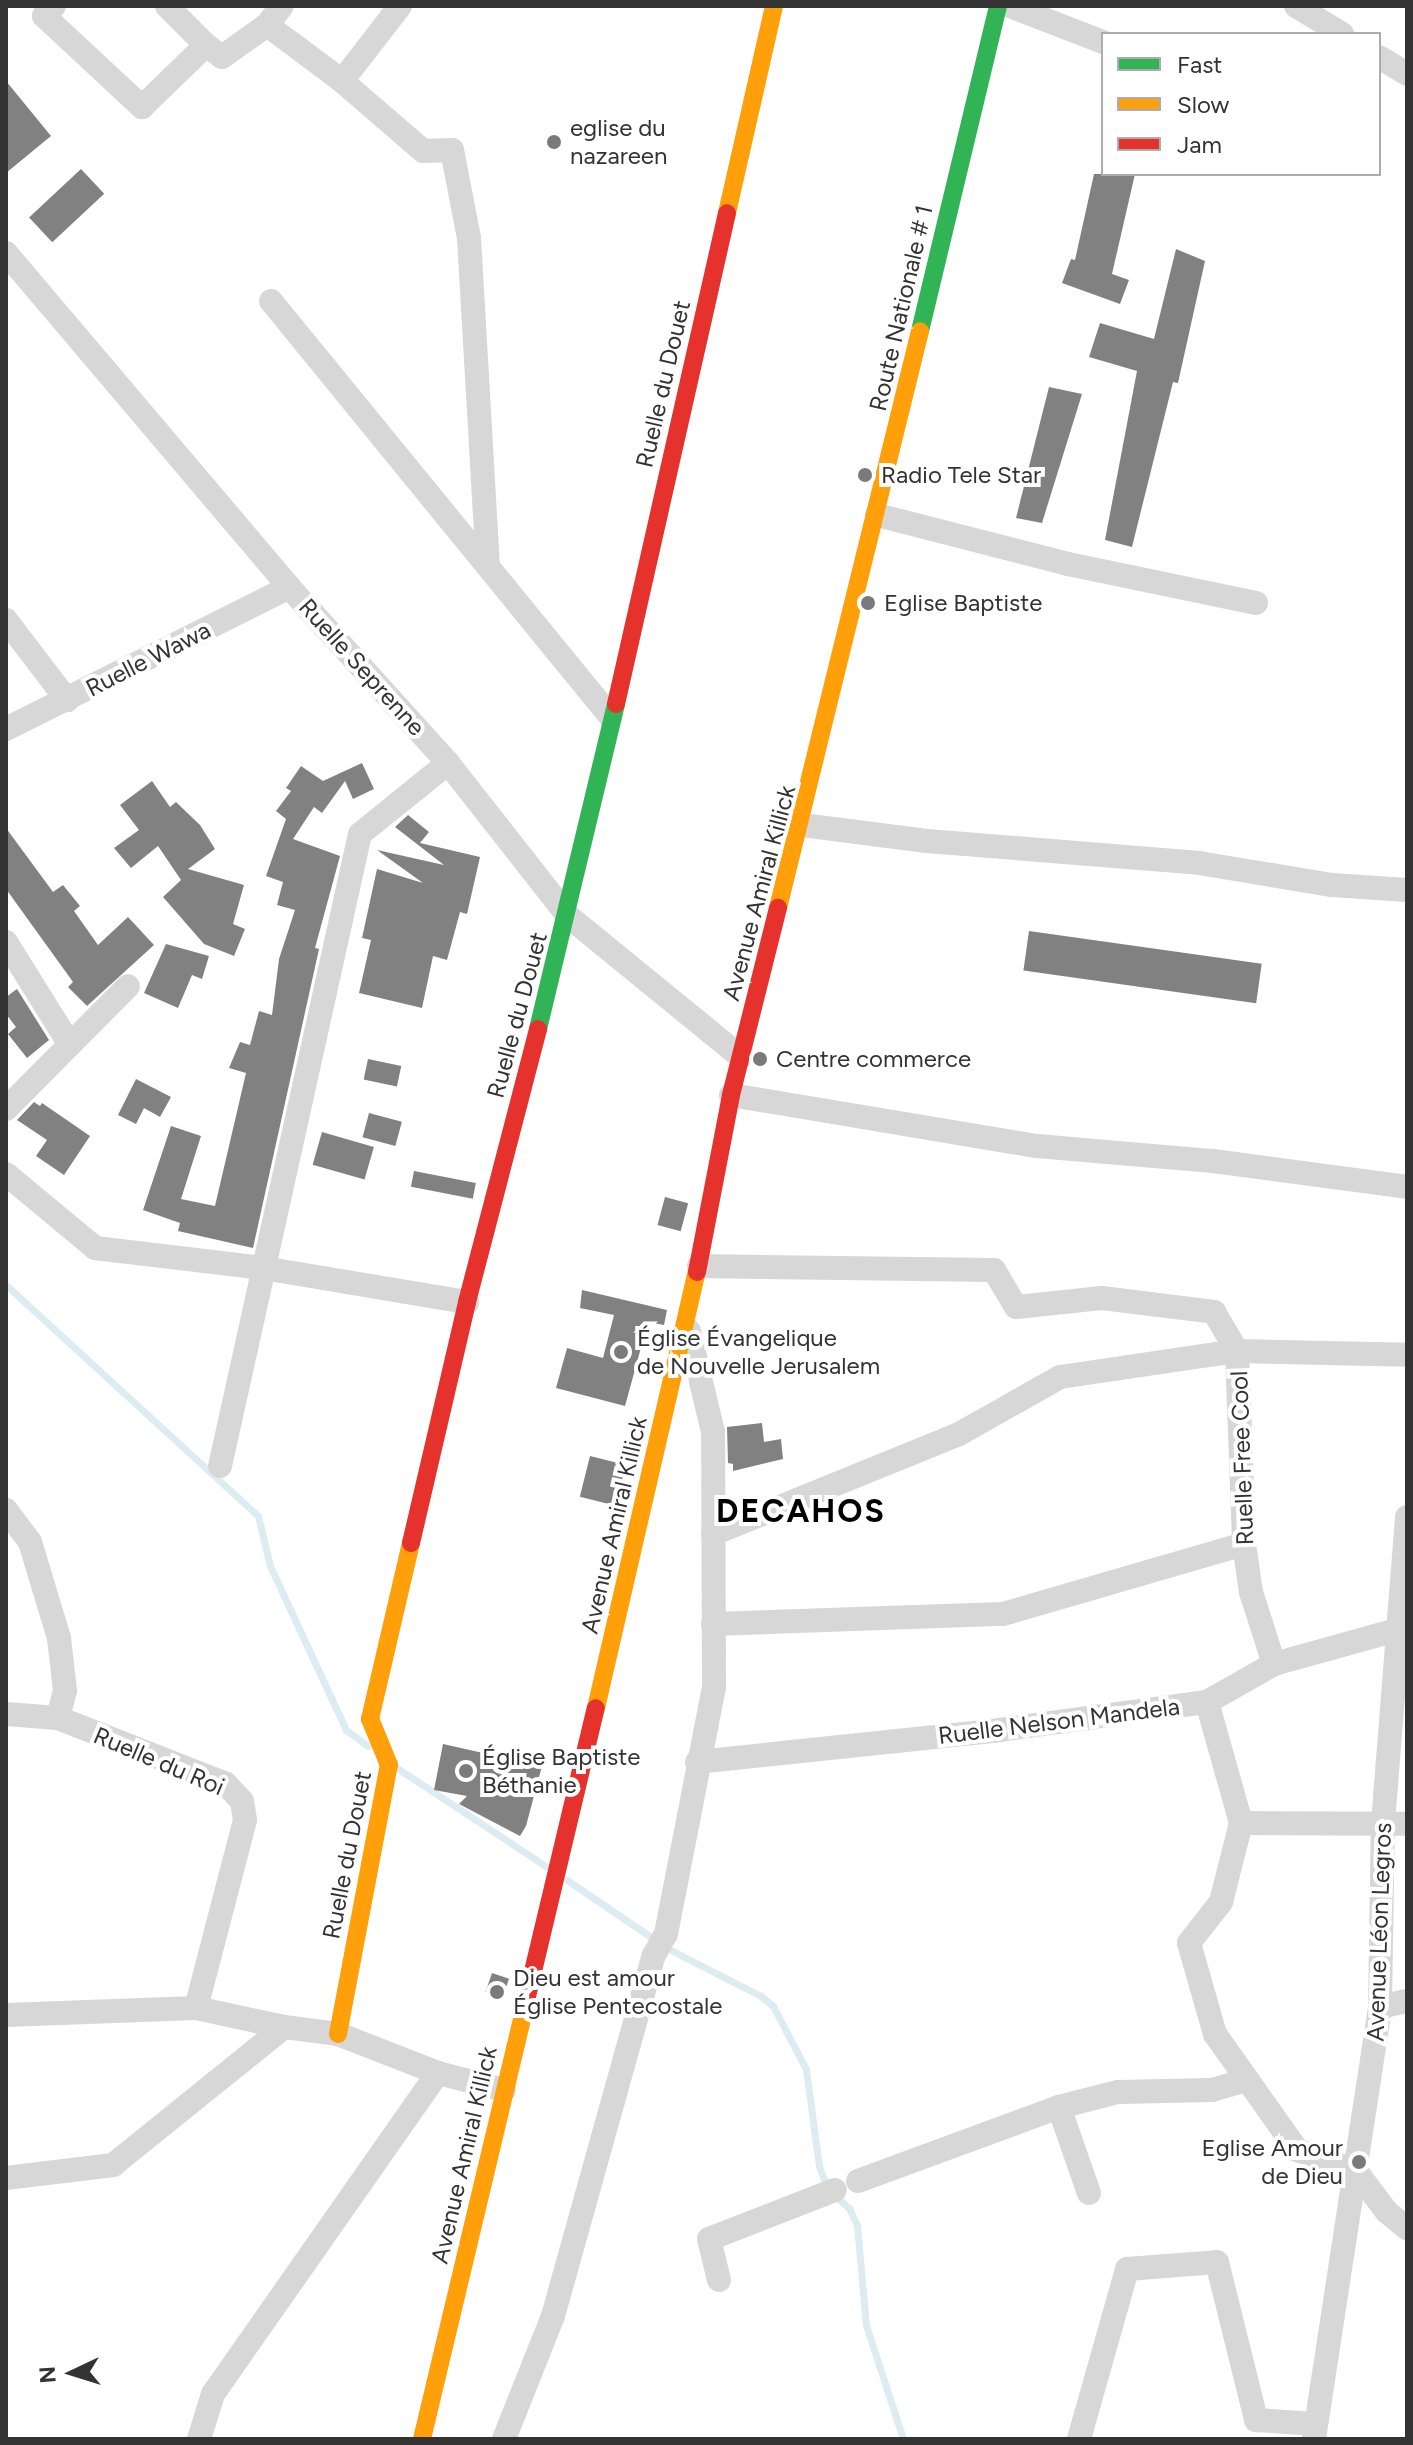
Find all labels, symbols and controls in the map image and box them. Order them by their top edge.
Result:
legend [1101,32,1381,176]
text: Fast [1177,50,1222,79]
text: Slow [1177,90,1229,119]
place label: eglise du nazareen [570,114,667,170]
text: Jam [1177,130,1222,159]
marker: eglise du nazareen [545,133,563,151]
street label: Route Nationale # 1 [863,202,939,414]
street label: Ruelle du Douet [630,298,696,470]
place label: Radio Tele Star [881,461,1041,489]
marker: Radio Tele Star [856,466,874,484]
place label: Eglise Baptiste [884,589,1042,617]
street label: Ruelle Seprenne [293,593,431,741]
marker: Eglise Baptiste [859,594,877,612]
street label: Ruelle Wawa [81,615,215,703]
street label: Avenue Amiral Killick [716,782,802,1004]
street label: Ruelle du Douet [481,929,553,1101]
place label: Centre commerce [776,1045,971,1073]
marker: Centre commerce [751,1050,769,1068]
place label: Église Évangelique de Nouvelle Jerusalem [637,1324,880,1380]
marker: Église Évangelique de Nouvelle Jerusalem [612,1343,630,1361]
street label: Ruelle Free Cool [1225,1370,1259,1546]
street label: Avenue Amiral Killick [575,1414,653,1636]
district label: DECAHOS [716,1492,886,1530]
street label: Ruelle Nelson Mandela [937,1692,1181,1750]
street label: Ruelle du Roi [89,1721,229,1801]
place label: Église Baptiste Béthanie [482,1743,640,1799]
marker: Église Baptiste Béthanie [457,1762,475,1780]
street label: Ruelle du Douet [317,1769,377,1941]
street label: Avenue Léon Legros [1361,1822,1397,2042]
place label: Dieu est amour Église Pentecostale [513,1964,722,2020]
marker: Dieu est amour Église Pentecostale [488,1983,506,2001]
street label: Avenue Amiral Killick [425,2044,503,2266]
place label: Eglise Amour de Dieu [1202,2134,1343,2190]
marker: Eglise Amour de Dieu [1350,2153,1368,2171]
north arrow [32,2333,112,2413]
text: N [33,2365,62,2384]

